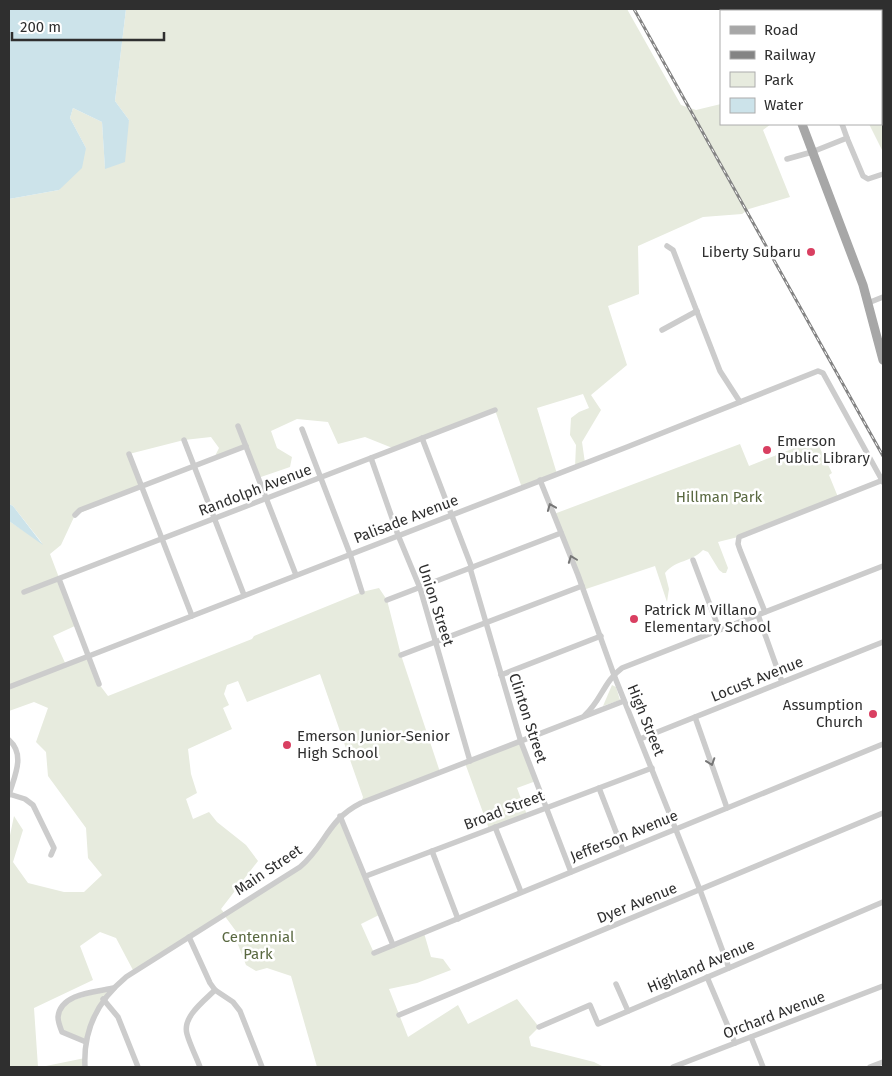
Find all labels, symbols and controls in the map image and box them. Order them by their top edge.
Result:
scale bar [12,10,165,42]
legend [720,10,882,125]
text: 200 m [20,18,61,36]
text: Road [764,21,799,39]
text: Railway [764,46,816,64]
text: Park [764,71,794,89]
text: Water [764,96,803,114]
place label: Liberty Subaru [701,243,801,261]
marker: Liberty Subaru [805,246,817,258]
place label: Emerson Public Library [777,432,871,467]
marker: Emerson Public Library [761,444,773,456]
street label: Randolph Avenue [196,460,314,520]
park label: Hillman Park [676,488,763,506]
street label: Palisade Avenue [351,491,461,547]
one-way arrow [547,503,557,511]
one-way arrow [568,556,578,564]
street label: Union Street [414,562,458,649]
place label: Patrick M Villano Elementary School [644,601,772,636]
marker: Patrick M Villano Elementary School [628,613,640,625]
street label: Locust Avenue [708,652,806,706]
street label: Clinton Street [505,671,551,766]
street label: High Street [623,682,669,759]
place label: Assumption Church [783,696,863,731]
marker: Assumption Church [867,708,879,720]
place label: Emerson Junior-Senior High School [297,727,450,762]
marker: Emerson Junior-Senior High School [281,739,293,751]
one-way arrow [705,758,715,766]
street label: Broad Street [461,786,547,834]
street label: Jefferson Avenue [567,806,681,866]
street label: Main Street [231,841,306,899]
street label: Dyer Avenue [594,879,680,927]
park label: Centennial Park [222,928,295,963]
street label: Highland Avenue [645,935,757,997]
street label: Orchard Avenue [720,987,828,1043]

